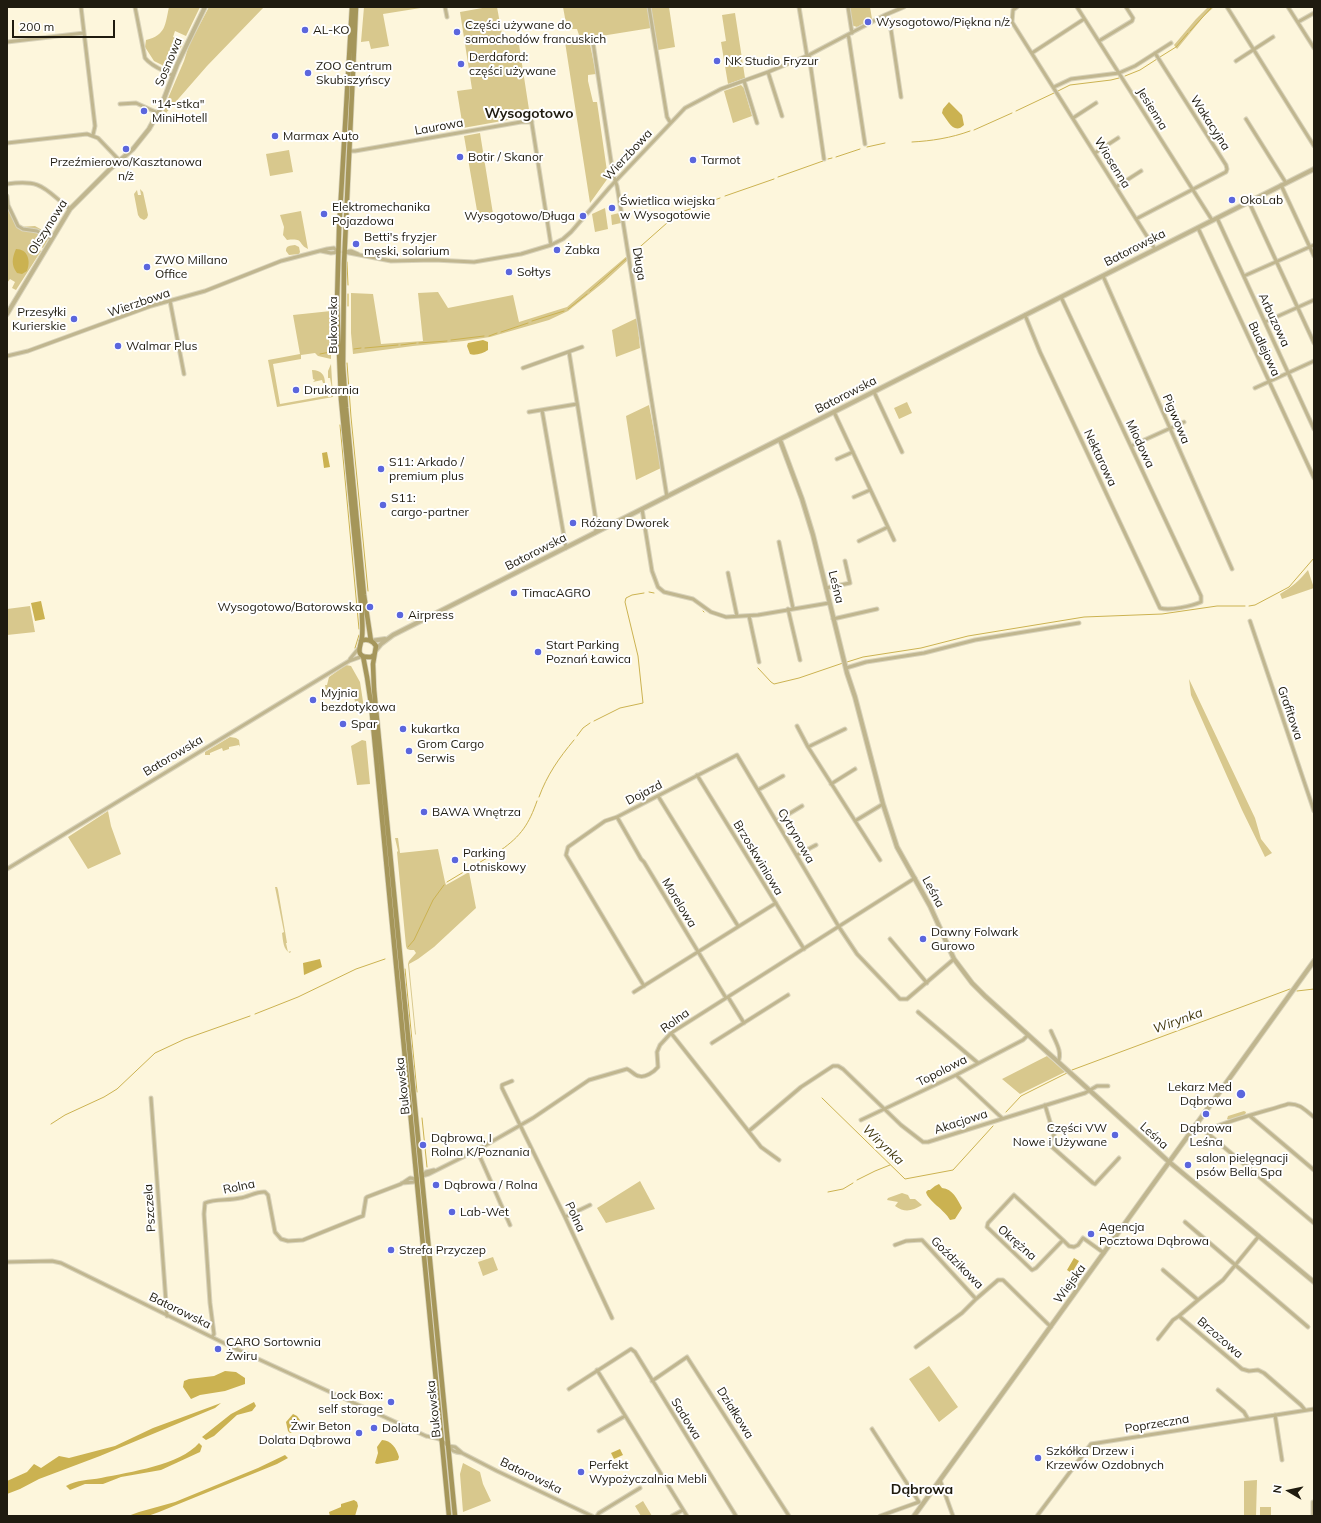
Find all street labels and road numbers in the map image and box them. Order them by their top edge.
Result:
street label: Sosnowa [152,35,186,89]
street label: Jesienna [1133,85,1171,133]
street label: Wakacyjna [1187,93,1233,153]
street label: Laurowa [414,116,464,138]
street label: Wierzbowa [601,126,655,184]
street label: Wiosenna [1091,135,1133,191]
street label: Olszynowa [26,197,70,257]
street label: Batorowska [1102,226,1168,270]
street label: Długa [629,246,649,282]
street label: Wierzbowa [106,286,172,320]
street label: Arbuzowa [1255,291,1293,349]
street label: Bukowska [326,296,340,354]
street label: Budlejowa [1245,319,1283,379]
street label: Batorowska [813,373,879,417]
street label: Pigwowa [1159,392,1193,446]
street label: Miodowa [1123,418,1157,470]
street label: Nektarowa [1080,427,1120,489]
street label: Batorowska [503,530,569,574]
street label: Leśna [825,569,847,605]
street label: Grafitowa [1274,684,1306,742]
street label: Batorowska [141,733,205,779]
street label: Dojazd [623,778,665,808]
street label: Cytrynowa [775,806,817,866]
street label: Brzoskwiniowa [730,818,786,898]
street label: Leśna [919,874,947,910]
street label: Morelowa [659,876,699,930]
street label: Rolna [658,1006,692,1036]
street label: Topolowa [915,1052,969,1090]
street label: Bukowska [393,1057,413,1115]
street label: Akacjowa [933,1107,989,1137]
street label: Leśna [1137,1120,1171,1152]
street label: Rolna [222,1177,256,1197]
street label: Pszczela [141,1183,159,1233]
street label: Polna [562,1200,588,1234]
street label: Okrężna [995,1222,1039,1264]
street label: Goździkowa [928,1234,986,1292]
street label: Wiejska [1051,1262,1089,1306]
street label: Batorowska [147,1290,213,1332]
street label: Brzozowa [1194,1314,1246,1362]
street label: Bukowska [424,1380,444,1438]
street label: Działkowa [713,1384,757,1442]
street label: Sadowa [668,1396,704,1442]
street label: Poprzeczna [1124,1412,1190,1436]
street label: Batorowska [498,1455,564,1497]

